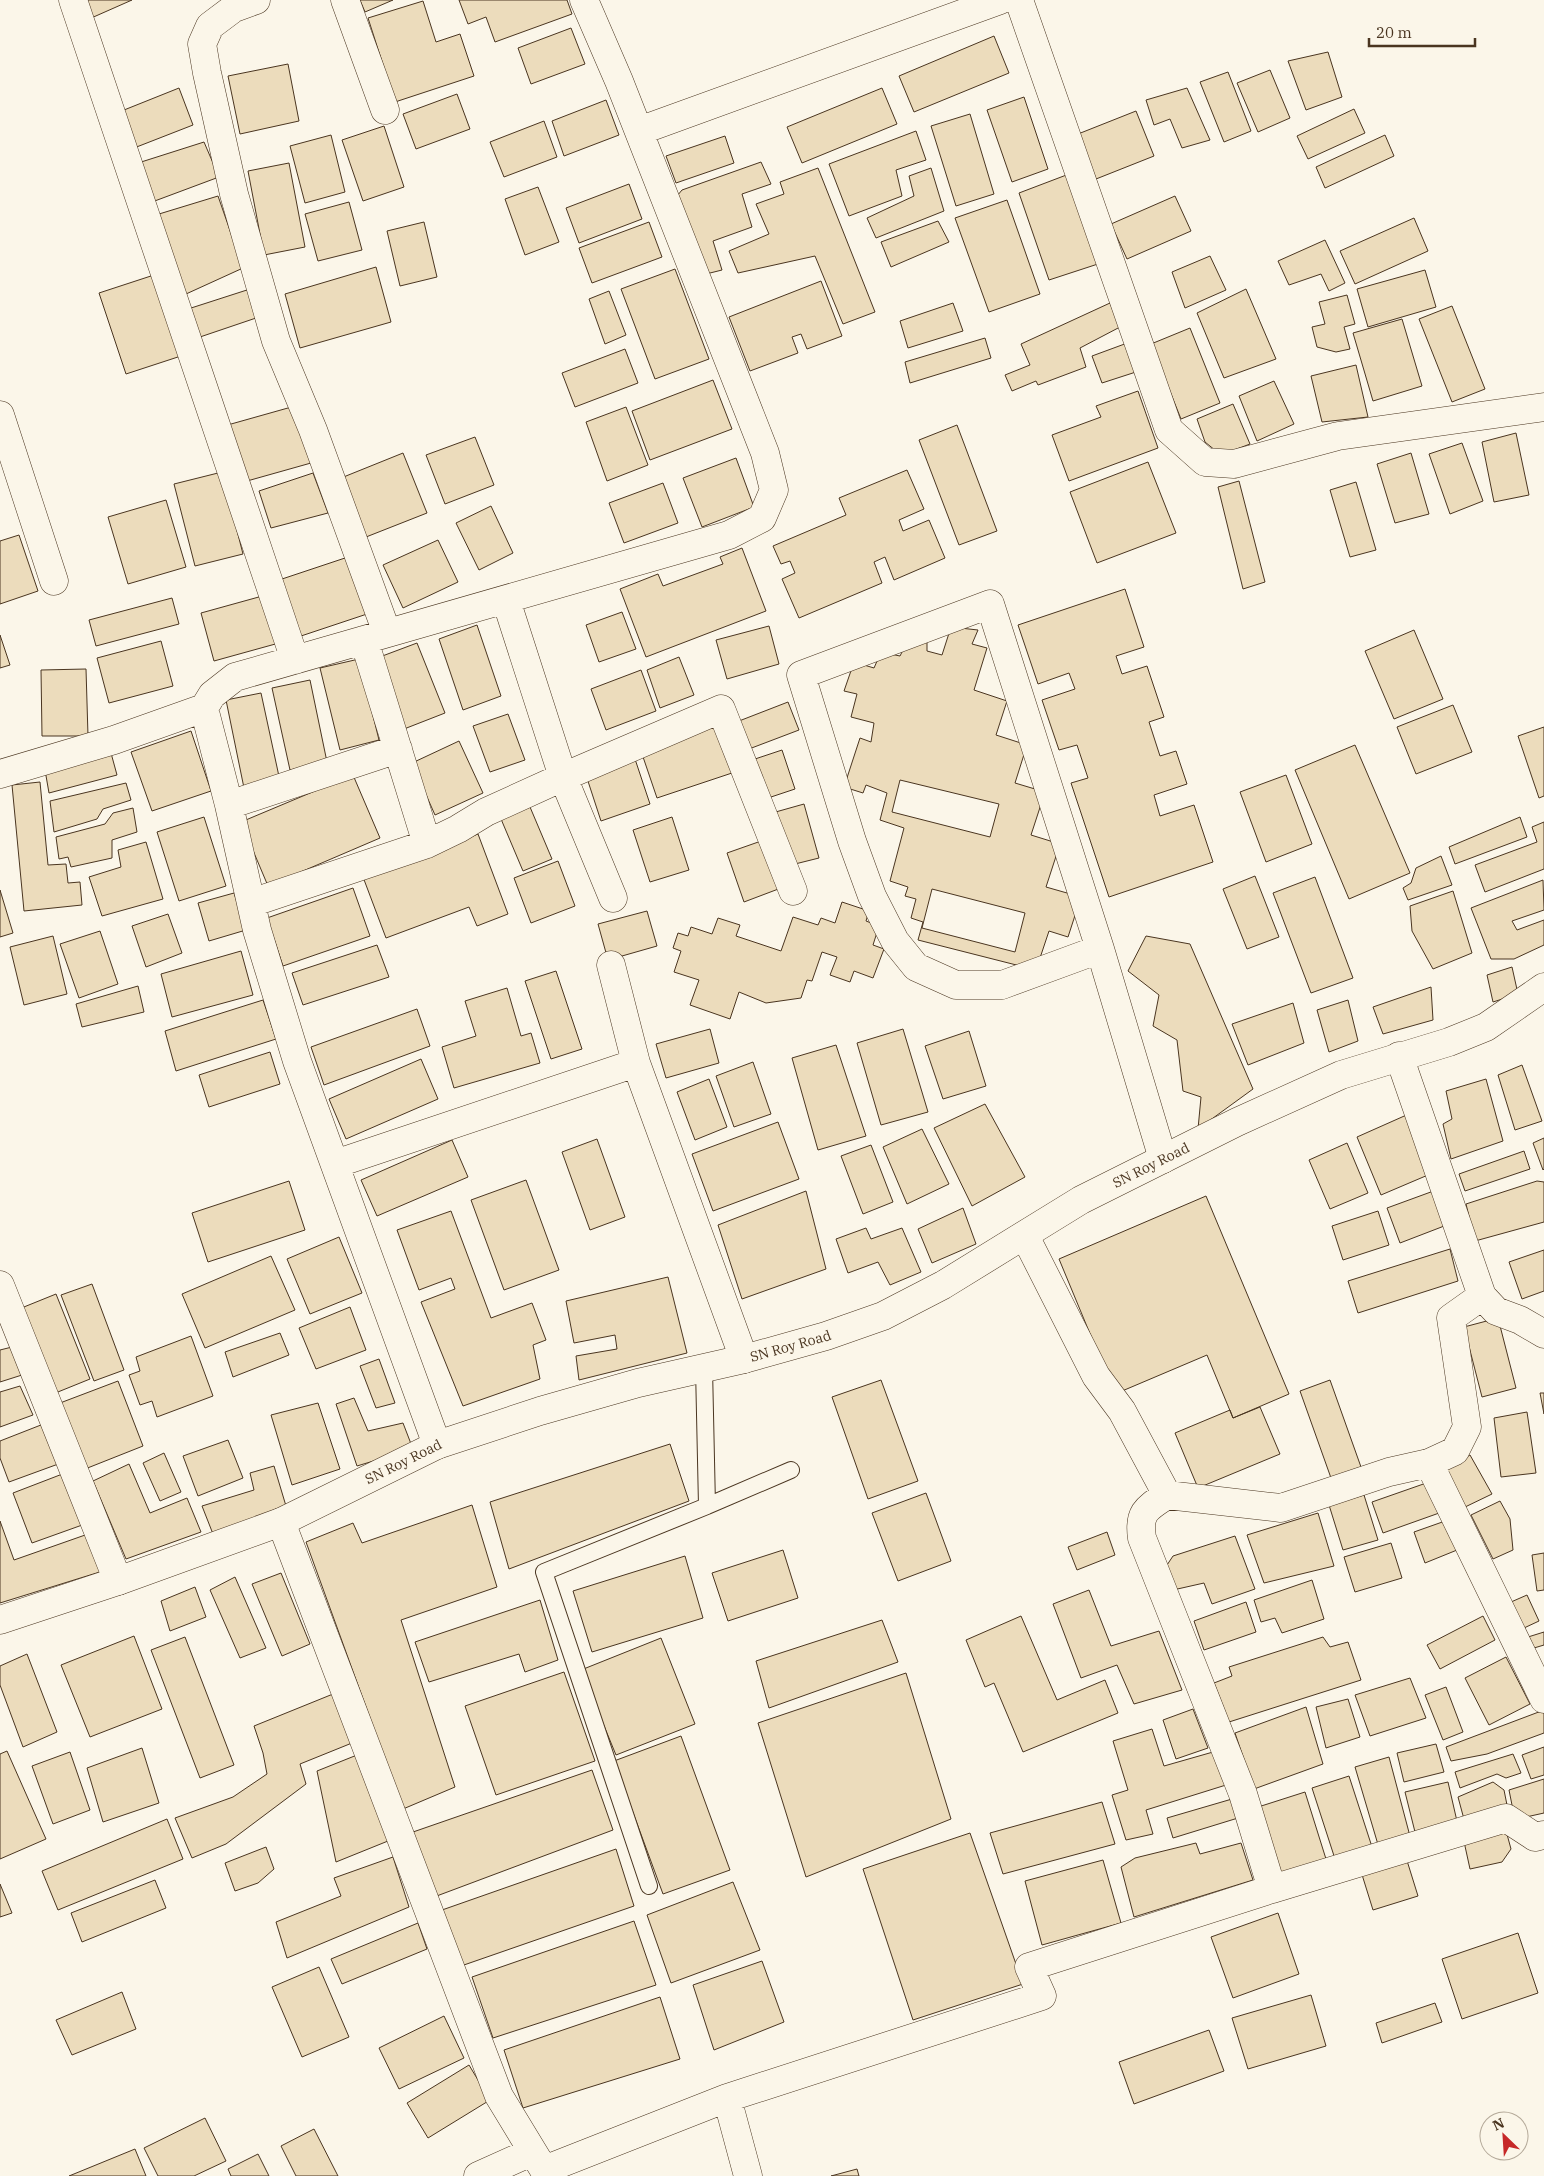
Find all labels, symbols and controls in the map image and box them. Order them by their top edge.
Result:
scale bar [1369,15,1475,47]
text: 20 m [1376,23,1412,42]
street label: SN Roy Road [1109,1138,1193,1192]
street label: SN Roy Road [748,1326,834,1366]
street label: SN Roy Road [362,1435,445,1488]
north arrow [1479,2111,1529,2161]
text: N [1490,2114,1507,2135]

